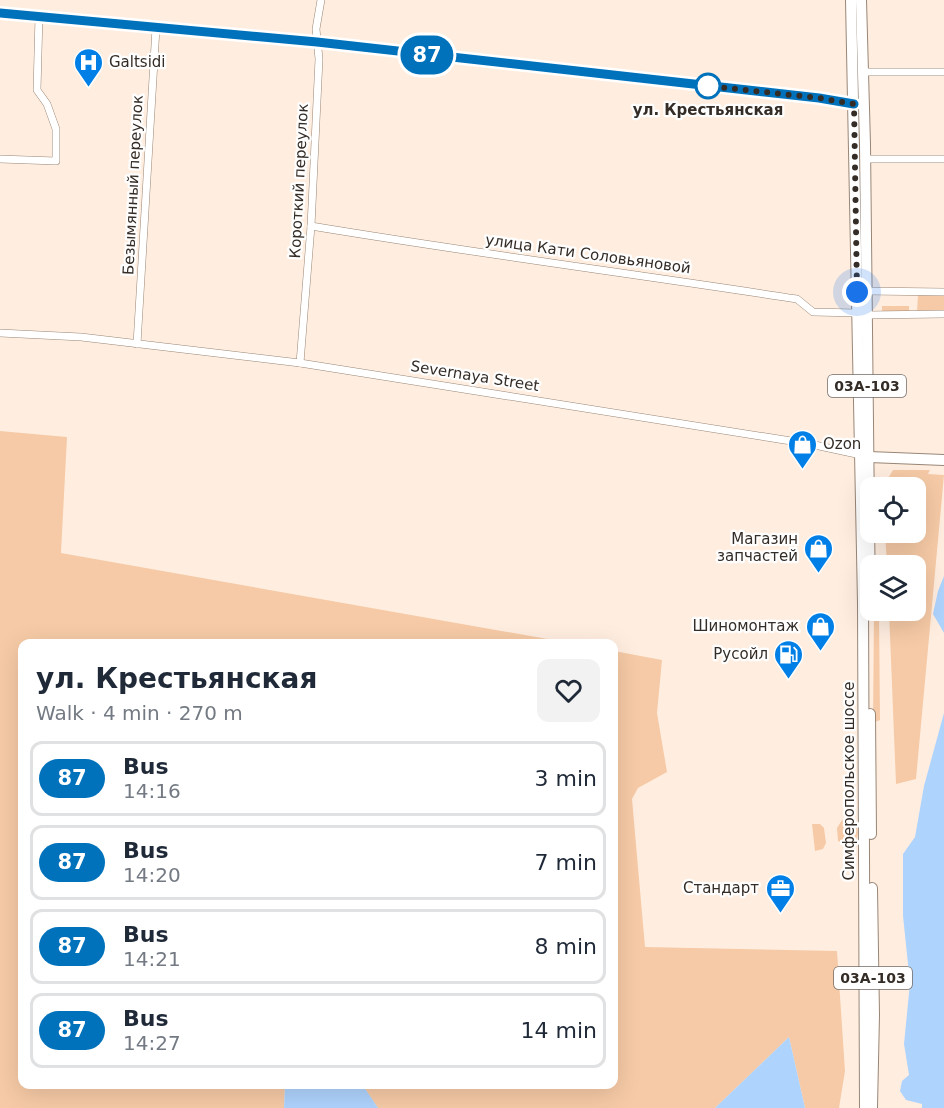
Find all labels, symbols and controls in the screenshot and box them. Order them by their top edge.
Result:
line badge: 87 [400,36,454,74]
text: 87 [412,43,442,67]
hospital icon: Galtsidi [72,46,104,88]
place label: Galtsidi [109,53,166,71]
marker: ул. Крестьянская [695,73,721,99]
street label: Безымянный переулок [119,95,147,275]
place label: ул. Крестьянская [633,101,783,119]
street label: Короткий переулок [286,103,312,259]
street label: улица Кати Соловьяновой [484,231,692,277]
your location [842,277,872,307]
street label: Severnaya Street [409,357,541,395]
road number: 03А-103 [828,375,906,397]
shop icon: Ozon [786,428,818,470]
place label: Ozon [823,435,861,453]
map controls [860,477,926,621]
button: locate [860,477,926,543]
place label: Магазин запчастей [717,530,798,565]
shop icon: Магазин запчастей [803,532,835,574]
button: layers [860,555,926,621]
shop icon: Шиномонтаж [804,610,836,652]
place label: Шиномонтаж [692,617,799,635]
fuel station icon: Русойл [773,638,805,680]
place label: Русойл [713,645,768,663]
button: heart [537,659,600,722]
text: ул. Крестьянская [36,662,317,695]
street label: Симферопольское шоссе [840,682,858,880]
text: Walk · 4 min · 270 m [36,701,243,725]
text: Bus [123,754,169,779]
text: 87 [57,766,87,790]
text: 3 min [535,766,597,791]
text: 14:16 [123,779,181,803]
text: Bus [123,838,169,863]
text: 87 [57,850,87,874]
text: 7 min [535,850,597,875]
text: 14:20 [123,863,181,887]
office icon: Стандарт [764,872,796,914]
place label: Стандарт [683,879,759,897]
text: Bus [123,922,169,947]
text: 87 [57,934,87,958]
text: 8 min [535,934,597,959]
text: 14:21 [123,947,181,971]
road number: 03А-103 [834,967,912,989]
text: Bus [123,1006,169,1031]
text: 87 [57,1018,87,1042]
text: 14 min [521,1018,597,1043]
text: 14:27 [123,1031,181,1055]

